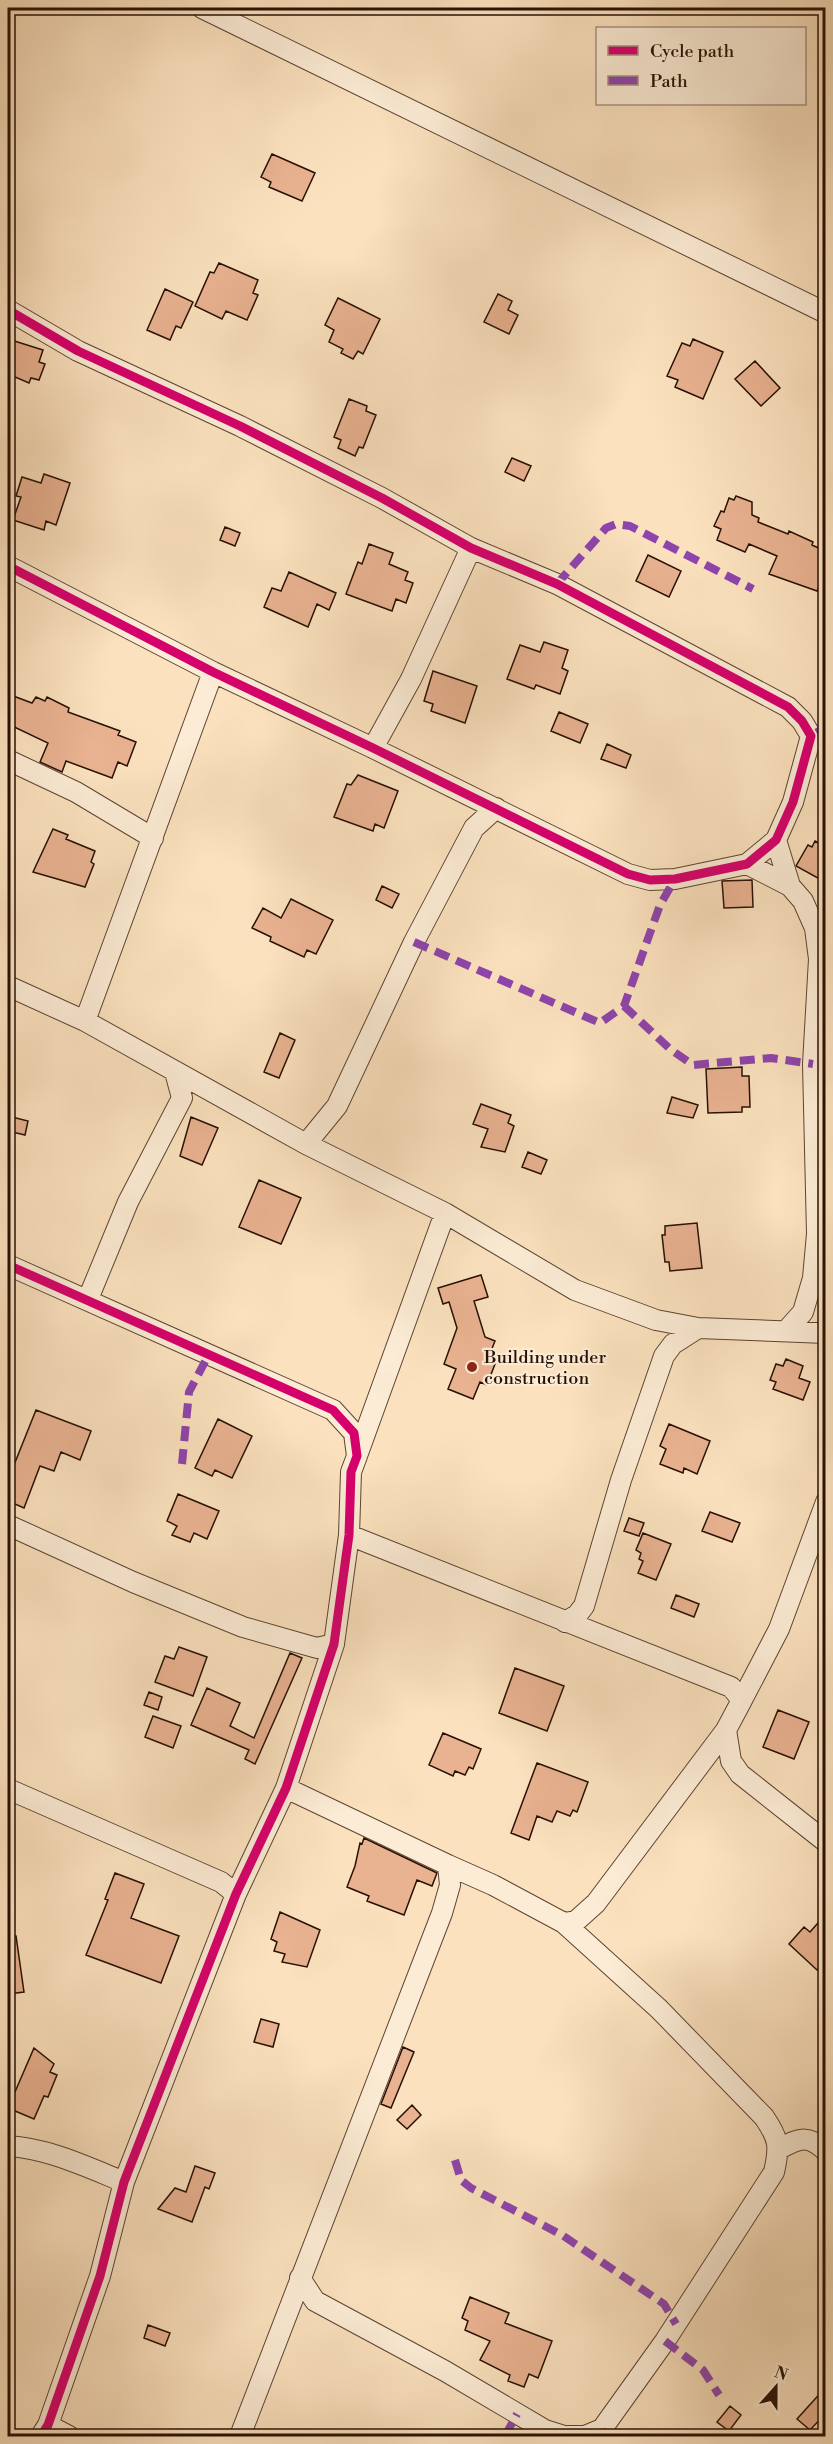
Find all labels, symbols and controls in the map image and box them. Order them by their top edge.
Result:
legend [596,27,806,105]
text: Cycle path [650,40,734,63]
text: Path [650,70,688,93]
place label: Building under construction [483,1346,606,1390]
marker: Building under construction [465,1360,479,1374]
north arrow [746,2357,806,2417]
text: N [772,2362,791,2386]

